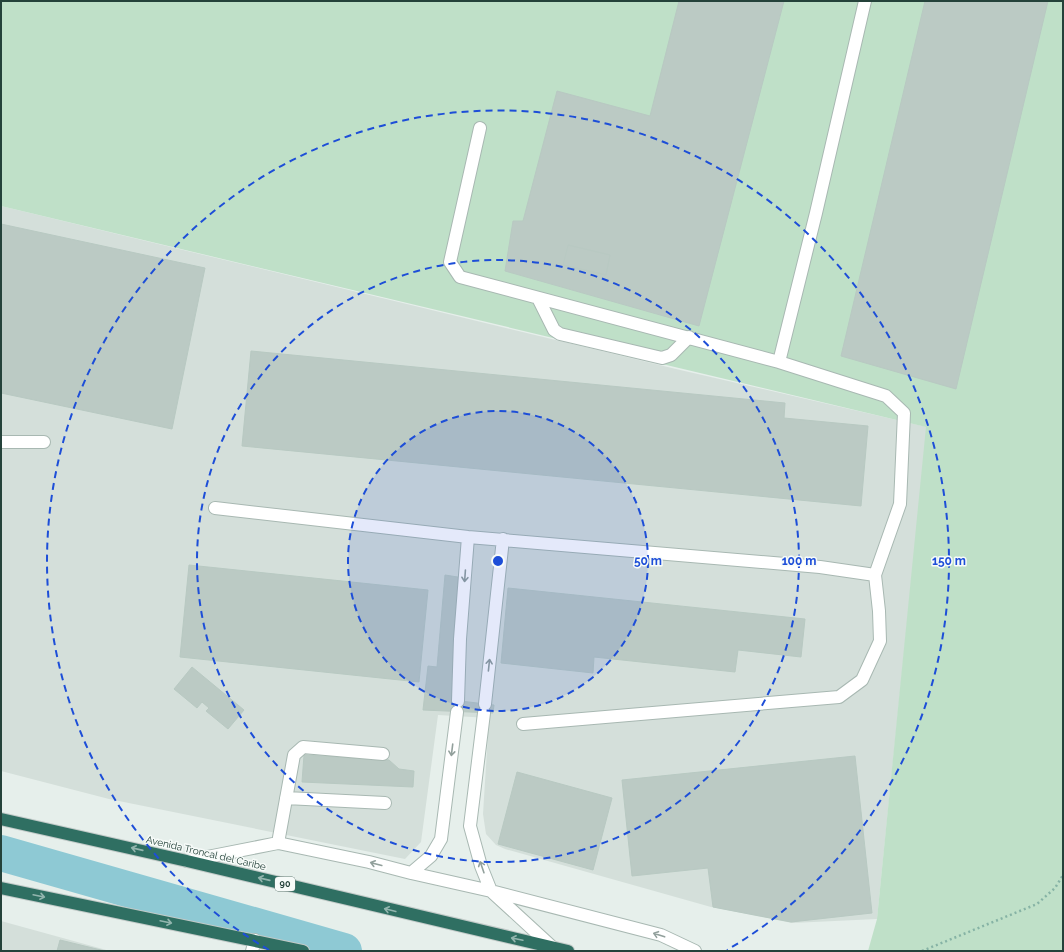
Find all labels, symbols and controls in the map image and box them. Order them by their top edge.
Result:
centre of rings [491,554,505,568]
text: 50 m [634,554,662,568]
text: 100 m [782,554,816,568]
text: 150 m [932,554,966,568]
one-way arrow [462,569,469,582]
one-way arrow [485,659,493,672]
one-way arrow [448,743,456,756]
street label: Avenida Troncal del Caribe [145,834,267,872]
one-way arrow [131,845,144,853]
one-way arrow [370,860,383,867]
one-way arrow [478,861,485,874]
one-way arrow [257,875,270,883]
road number: 90 [275,877,295,891]
one-way arrow [32,892,45,900]
one-way arrow [384,905,397,913]
one-way arrow [160,918,173,926]
one-way arrow [653,931,666,938]
one-way arrow [510,935,523,943]

